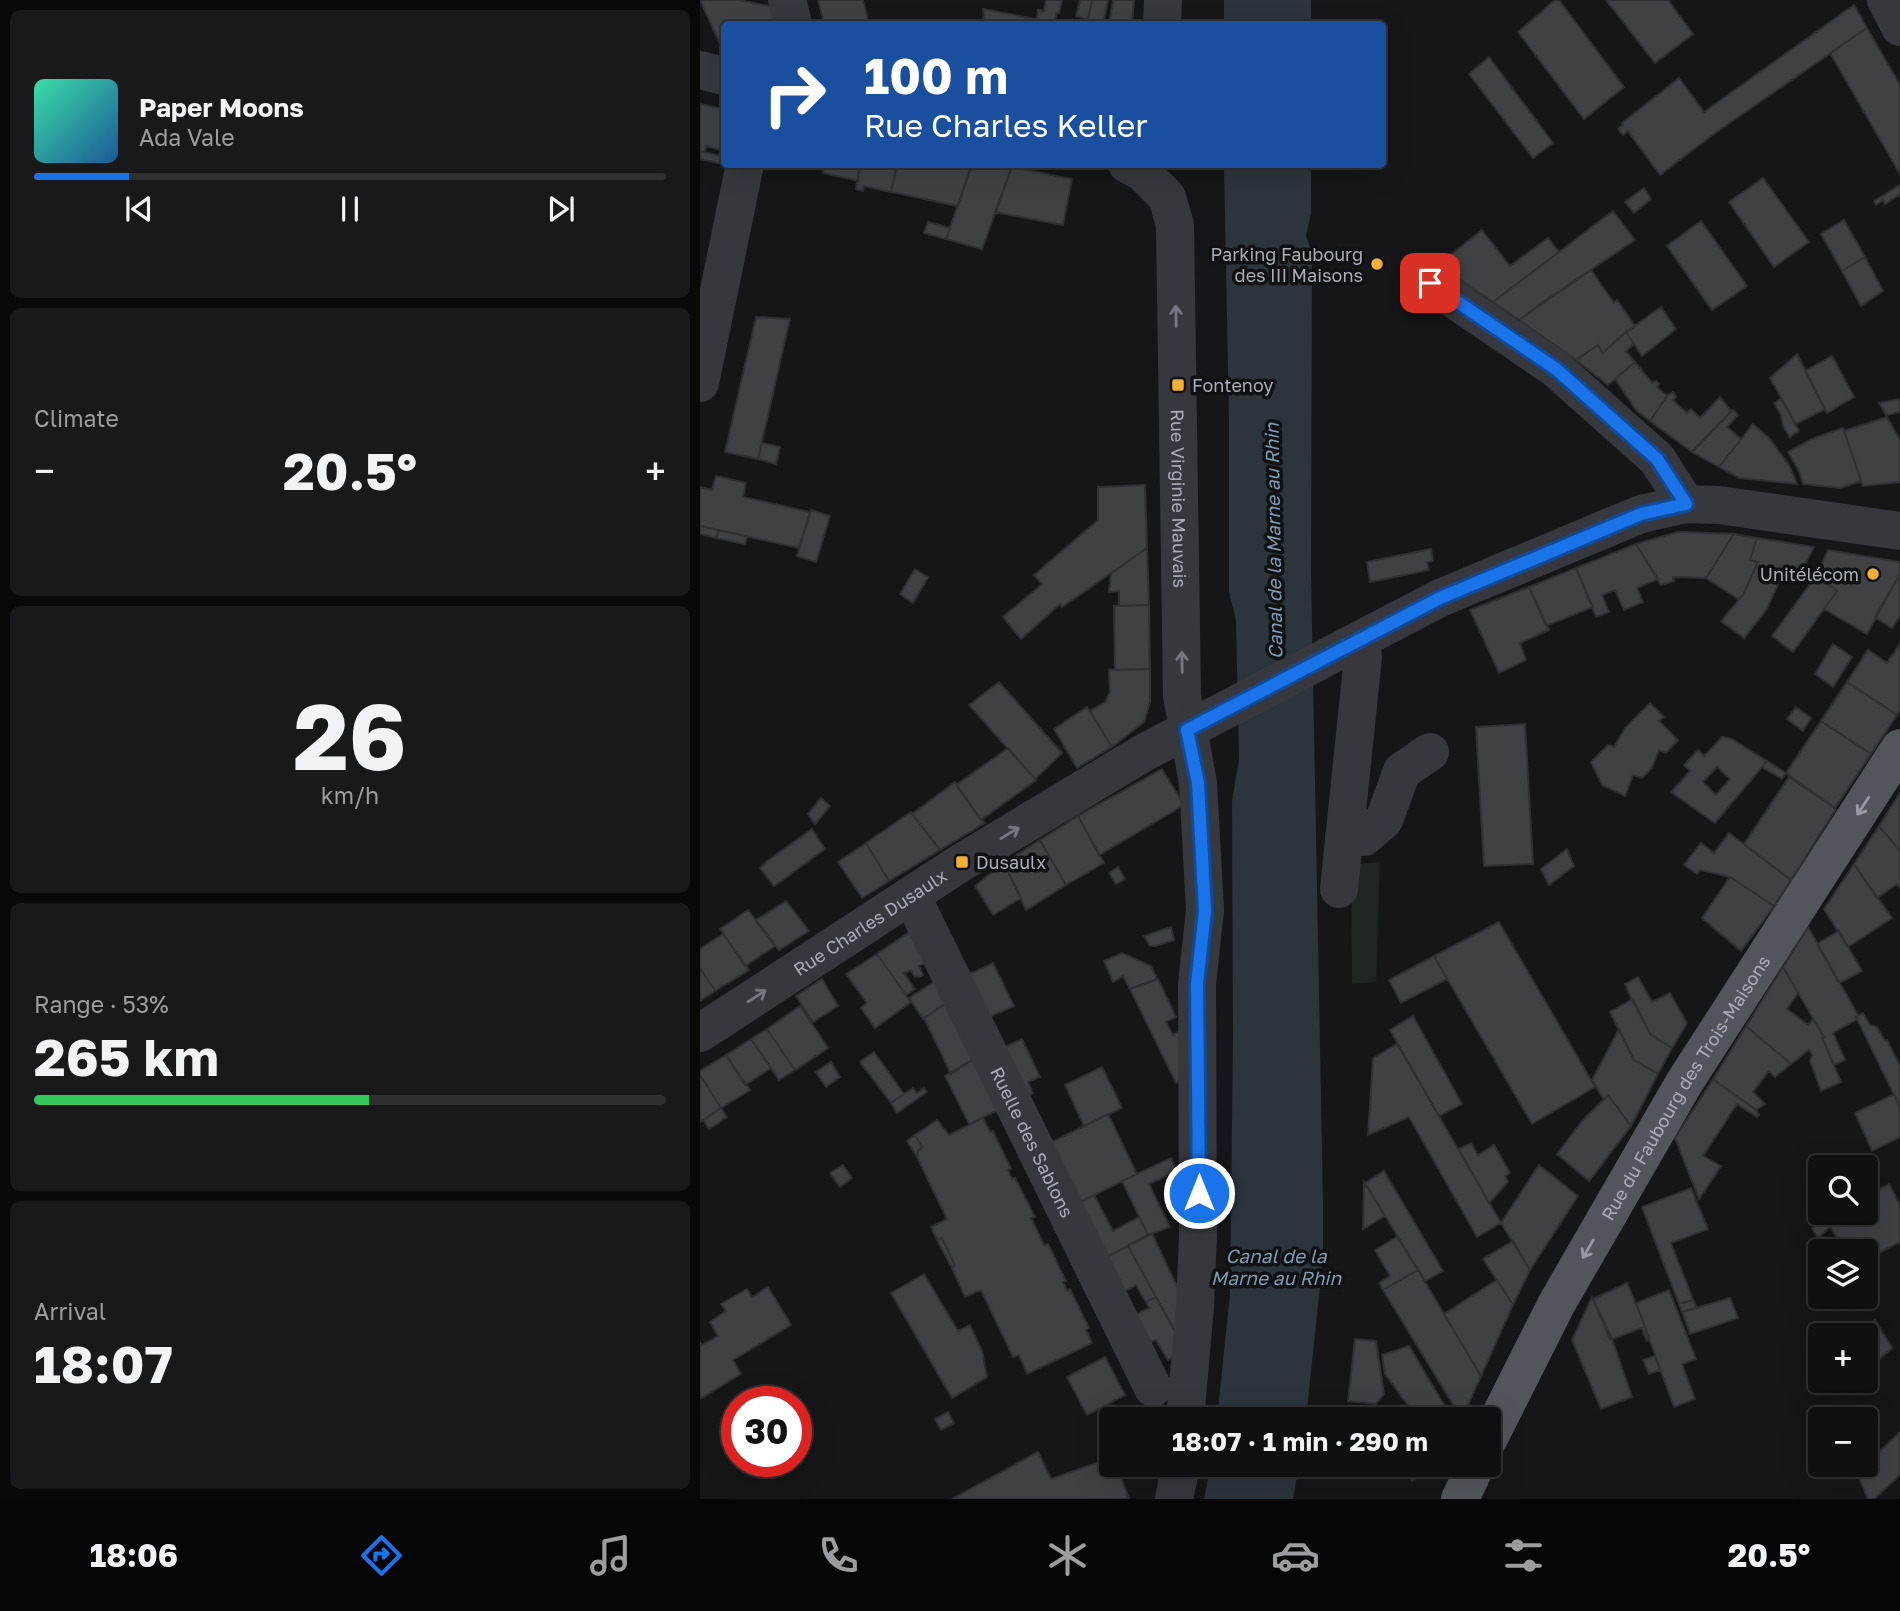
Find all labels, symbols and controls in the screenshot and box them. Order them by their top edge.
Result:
text: 100 m [864,46,1008,105]
icon: right [749,49,840,140]
text: Paper Moons [139,92,304,123]
text: Rue Charles Keller [864,106,1148,144]
text: Ada Vale [139,123,235,151]
icon: previous [120,190,158,228]
icon: pause [331,190,369,228]
icon: next [542,190,580,228]
place label: Parking Faubourg des III Maisons [1210,243,1363,286]
pin [1400,253,1460,313]
marker: Parking Faubourg des III Maisons [1369,256,1385,272]
icon: arrive [1411,264,1449,302]
one-way arrow [1170,305,1183,328]
place label: Fontenoy [1192,374,1273,396]
marker: Fontenoy [1170,377,1186,393]
text: Climate [34,404,119,432]
street label: Rue Virginie Mauvais [1167,409,1191,588]
water label: Canal de la Marne au Rhin [1259,421,1287,659]
text: 20.5° [283,439,417,501]
text: − [34,448,55,493]
text: + [645,448,666,493]
place label: Unitélécom [1760,563,1859,585]
marker: Unitélécom [1865,566,1881,582]
one-way arrow [1175,651,1188,674]
text: 26 [293,681,407,790]
text: km/h [321,781,379,809]
one-way arrow [1856,795,1870,815]
one-way arrow [1000,826,1020,840]
place label: Dusaulx [976,851,1046,873]
marker: Dusaulx [954,854,970,870]
street label: Rue Charles Dusaulx [789,864,951,980]
street label: Rue du Faubourg des Trois-Maisons [1596,951,1775,1224]
one-way arrow [747,989,767,1003]
text: Range · 53% [34,990,169,1018]
text: 265 km [34,1025,219,1087]
street label: Ruelle des Sablons [986,1063,1079,1221]
map controls [1808,1155,1878,1477]
button: search [1808,1155,1878,1225]
position arrow [1162,1156,1236,1230]
one-way arrow [1581,1238,1595,1258]
button: layers [1808,1239,1878,1309]
water label: Canal de la Marne au Rhin [1211,1244,1342,1289]
text: Arrival [34,1297,106,1325]
button: + [1808,1323,1878,1393]
text: 18:07 [34,1332,173,1394]
speed limit sign: 30 [721,1386,812,1477]
button: − [1808,1407,1878,1477]
text: 18:07 · 1 min · 290 m [1172,1426,1428,1457]
icon: directions [357,1531,406,1580]
icon: music [586,1531,635,1580]
icon: phone [814,1531,863,1580]
icon: climate [1043,1531,1092,1580]
icon: car [1271,1531,1320,1580]
icon: filters [1499,1531,1548,1580]
text: 18:06 [90,1536,178,1574]
text: 20.5° [1728,1536,1810,1574]

